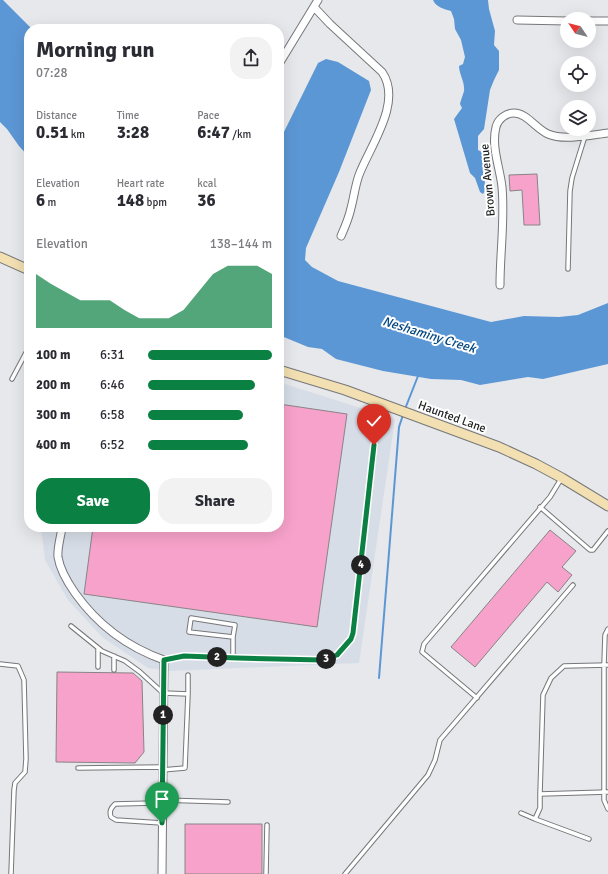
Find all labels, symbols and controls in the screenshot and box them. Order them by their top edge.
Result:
north arrow [560,12,596,48]
map controls [560,12,596,136]
text: Morning run [36,36,155,63]
button: share [230,37,272,79]
button: locate [560,56,596,92]
text: 07:28 [36,65,68,81]
button: layers [560,100,596,136]
text: Distance [36,109,77,122]
text: Time [117,109,139,122]
text: Pace [197,109,220,122]
text: 0.51 [36,122,68,143]
text: 3:28 [117,122,149,143]
text: 6:47 [197,122,230,143]
text: km [68,128,85,141]
text: /km [230,128,251,141]
street label: Brown Avenue [477,143,499,217]
text: Elevation [36,177,80,190]
text: Heart rate [117,177,164,190]
text: kcal [197,177,217,190]
text: 6 [36,190,45,211]
text: 148 [117,190,144,211]
text: 36 [197,190,216,211]
text: m [45,196,56,209]
text: bpm [144,196,167,209]
text: Elevation [36,236,88,252]
text: 138–144 m [210,236,272,252]
water label: Neshaminy Creek [381,313,479,357]
text: 100 m [36,347,70,363]
text: 6:31 [100,347,125,363]
text: 200 m [36,377,70,393]
text: 6:46 [100,377,125,393]
street label: Haunted Lane [416,398,488,436]
pin [357,404,391,445]
text: 300 m [36,407,70,423]
text: 6:58 [100,407,125,423]
icon: check [363,410,385,432]
text: 400 m [36,437,70,453]
text: 6:52 [100,437,125,453]
button: Save [36,478,150,524]
button: Share [158,478,272,524]
pin: 4 [351,555,371,575]
text: 4 [358,558,364,571]
pin: 2 [207,647,227,667]
pin: 3 [316,649,336,669]
text: 2 [214,650,220,663]
text: 3 [323,652,329,665]
pin: 1 [153,705,173,725]
text: 1 [160,708,166,721]
pin [145,782,179,823]
icon: arrive [151,788,173,810]

